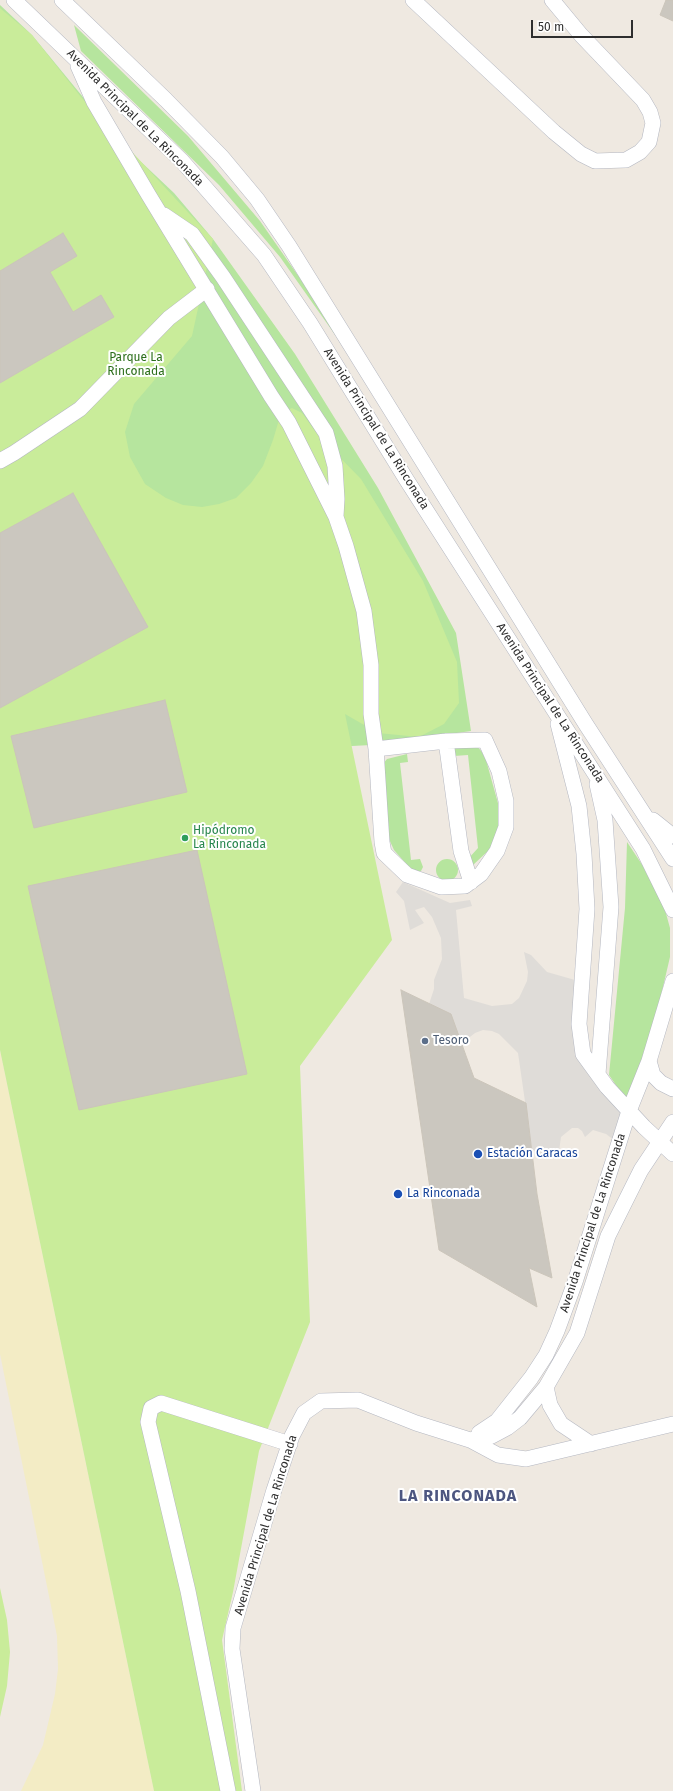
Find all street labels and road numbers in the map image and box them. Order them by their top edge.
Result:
street label: Avenida Principal de La Rinconada [64,47,206,189]
street label: Avenida Principal de La Rinconada [320,346,432,512]
street label: Avenida Principal de La Rinconada [493,620,607,786]
street label: Avenida Principal de La Rinconada [557,1132,629,1314]
street label: Avenida Principal de La Rinconada [232,1433,300,1617]

